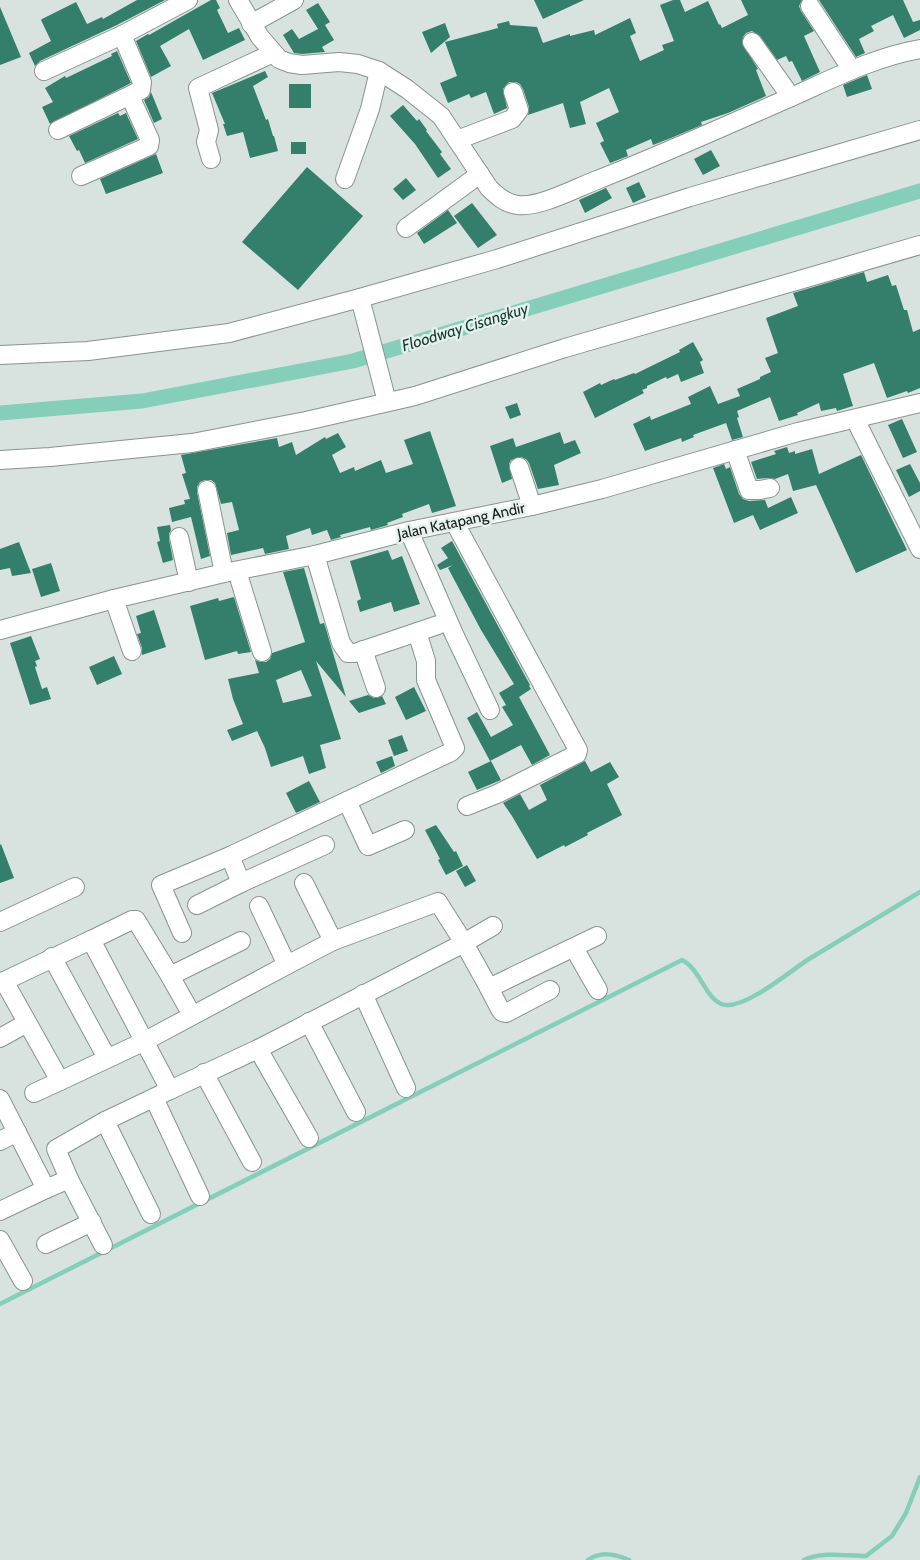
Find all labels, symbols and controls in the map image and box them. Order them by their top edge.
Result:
water label: Floodway Cisangkuy [399,299,531,355]
street label: Jalan Katapang Andir [395,499,527,544]

